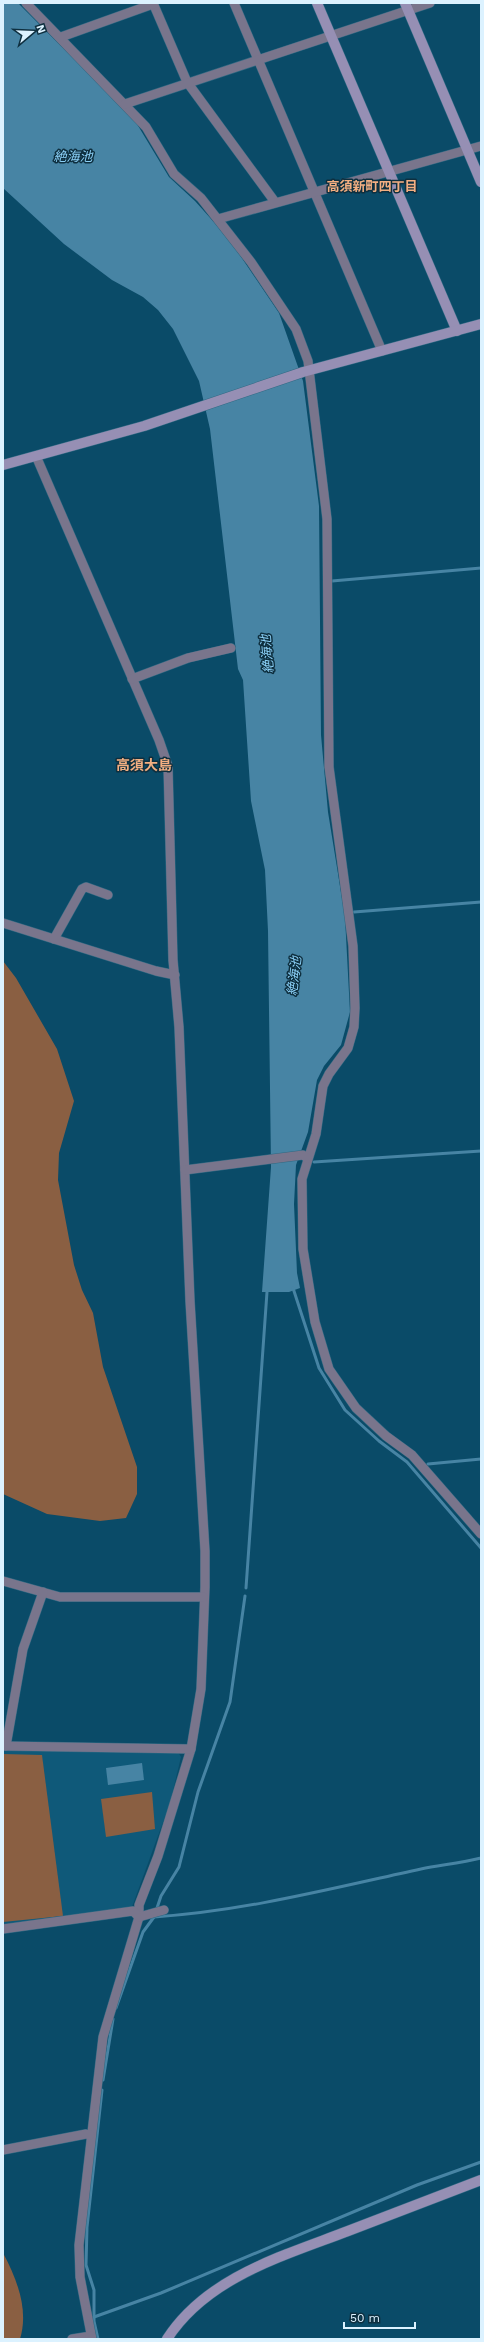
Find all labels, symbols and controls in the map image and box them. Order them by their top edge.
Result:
north arrow [12,12,52,52]
text: N [34,23,48,35]
water label: 絶海池 [53,149,94,164]
district label: 高須新町四丁目 [326,179,418,194]
water label: 絶海池 [258,632,276,674]
district label: 高須大島 [116,757,172,773]
water label: 絶海池 [284,954,304,996]
scale bar [344,2304,415,2330]
text: 50 m [350,2311,380,2325]

